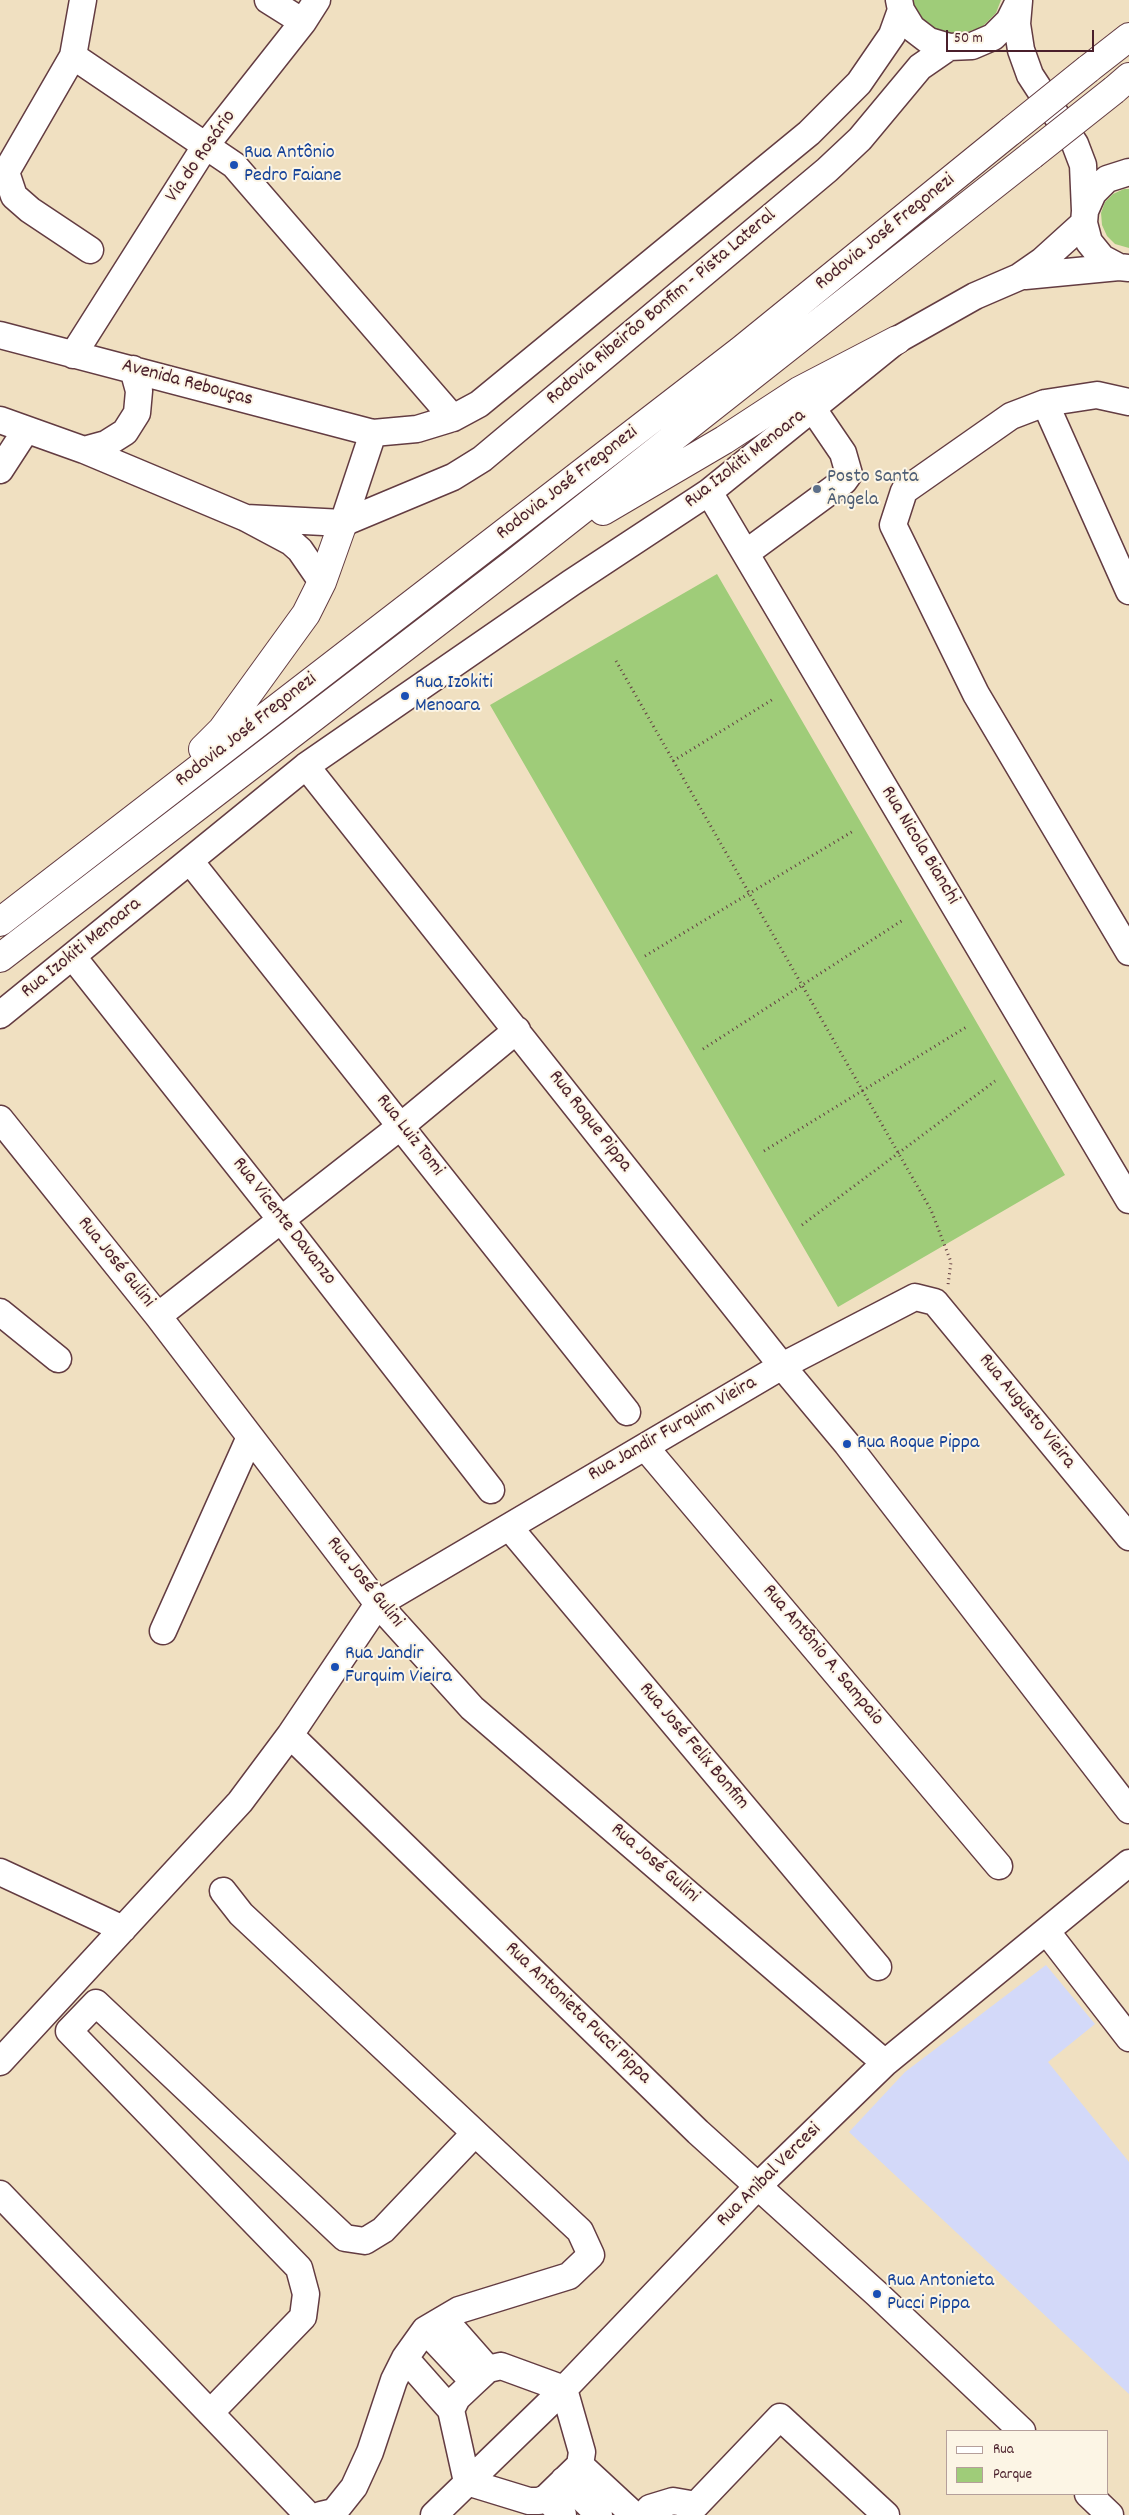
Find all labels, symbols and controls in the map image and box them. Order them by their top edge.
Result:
scale bar [949,20,1096,52]
text: 50 m [954,28,983,50]
street label: Via do Rosário [161,106,243,208]
place label: Rua Antônio Pedro Faiane [244,142,342,189]
marker: Rua Antônio Pedro Faiane [228,159,240,171]
street label: Rodovia José Fregonezi [811,169,961,297]
street label: Rodovia Ribeirão Bonfim - Pista Lateral [542,205,782,411]
street label: Avenida Rebouças [119,355,255,413]
street label: Rua Izokiti Menoara [681,405,811,515]
street label: Rodovia José Fregonezi [493,421,643,547]
place label: Posto Santa Ângela [827,466,918,513]
marker: Posto Santa Ângela [811,483,823,495]
street label: Rodovia José Fregonezi [172,668,322,794]
place label: Rua Izokiti Menoara [415,672,493,719]
marker: Rua Izokiti Menoara [399,690,411,702]
street label: Rua Nicola Bianchi [874,782,964,910]
street label: Rua Izokiti Menoara [17,893,147,1005]
street label: Rua Roque Pippa [542,1066,636,1178]
street label: Rua Luiz Tomi [370,1090,448,1182]
street label: Rua Vicente Davanzo [226,1153,340,1291]
street label: Rua José Gulini [71,1213,159,1313]
street label: Rua Augusto Vieira [972,1350,1080,1474]
street label: Rua Jandir Furquim Vieira [585,1372,761,1488]
place label: Rua Roque Pippa [857,1432,979,1456]
marker: Rua Roque Pippa [841,1438,853,1450]
street label: Rua José Gulini [320,1533,408,1633]
street label: Rua Antônio A. Sampaio [756,1580,888,1732]
place label: Rua Jandir Furquim Vieira [345,1643,452,1690]
marker: Rua Jandir Furquim Vieira [329,1661,341,1673]
street label: Rua José Felix Bonfim [633,1678,753,1816]
street label: Rua José Gulini [605,1819,703,1909]
street label: Rua Antonieta Pucci Pippa [499,1938,655,2090]
street label: Rua Anibal Vercesi [713,2119,827,2233]
place label: Rua Antonieta Pucci Pippa [887,2270,994,2317]
marker: Rua Antonieta Pucci Pippa [871,2288,883,2300]
legend [946,2430,1109,2495]
text: Rua [993,2439,1014,2461]
text: Parque [993,2464,1032,2486]

